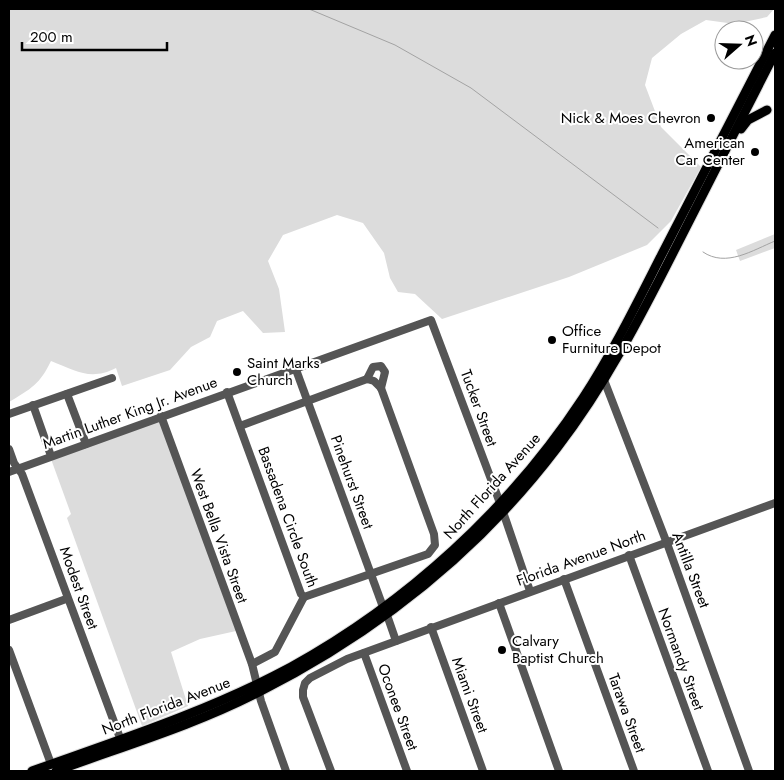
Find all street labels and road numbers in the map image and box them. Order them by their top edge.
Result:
street label: Tucker Street [455,366,503,450]
street label: Martin Luther King Jr. Avenue [40,371,221,455]
street label: North Florida Avenue [438,428,546,544]
street label: Pinehurst Street [325,432,379,532]
street label: Bassadena Circle South [252,443,324,591]
street label: West Bella Vista Street [185,466,254,606]
street label: Florida Avenue North [513,524,649,592]
street label: Antilla Street [666,529,716,612]
street label: Modest Street [54,544,104,633]
street label: Normandy Street [652,605,710,713]
street label: Miami Street [446,654,494,736]
street label: Oconee Street [372,661,424,754]
street label: Tarawa Street [603,670,652,756]
street label: North Florida Avenue [99,671,234,741]

